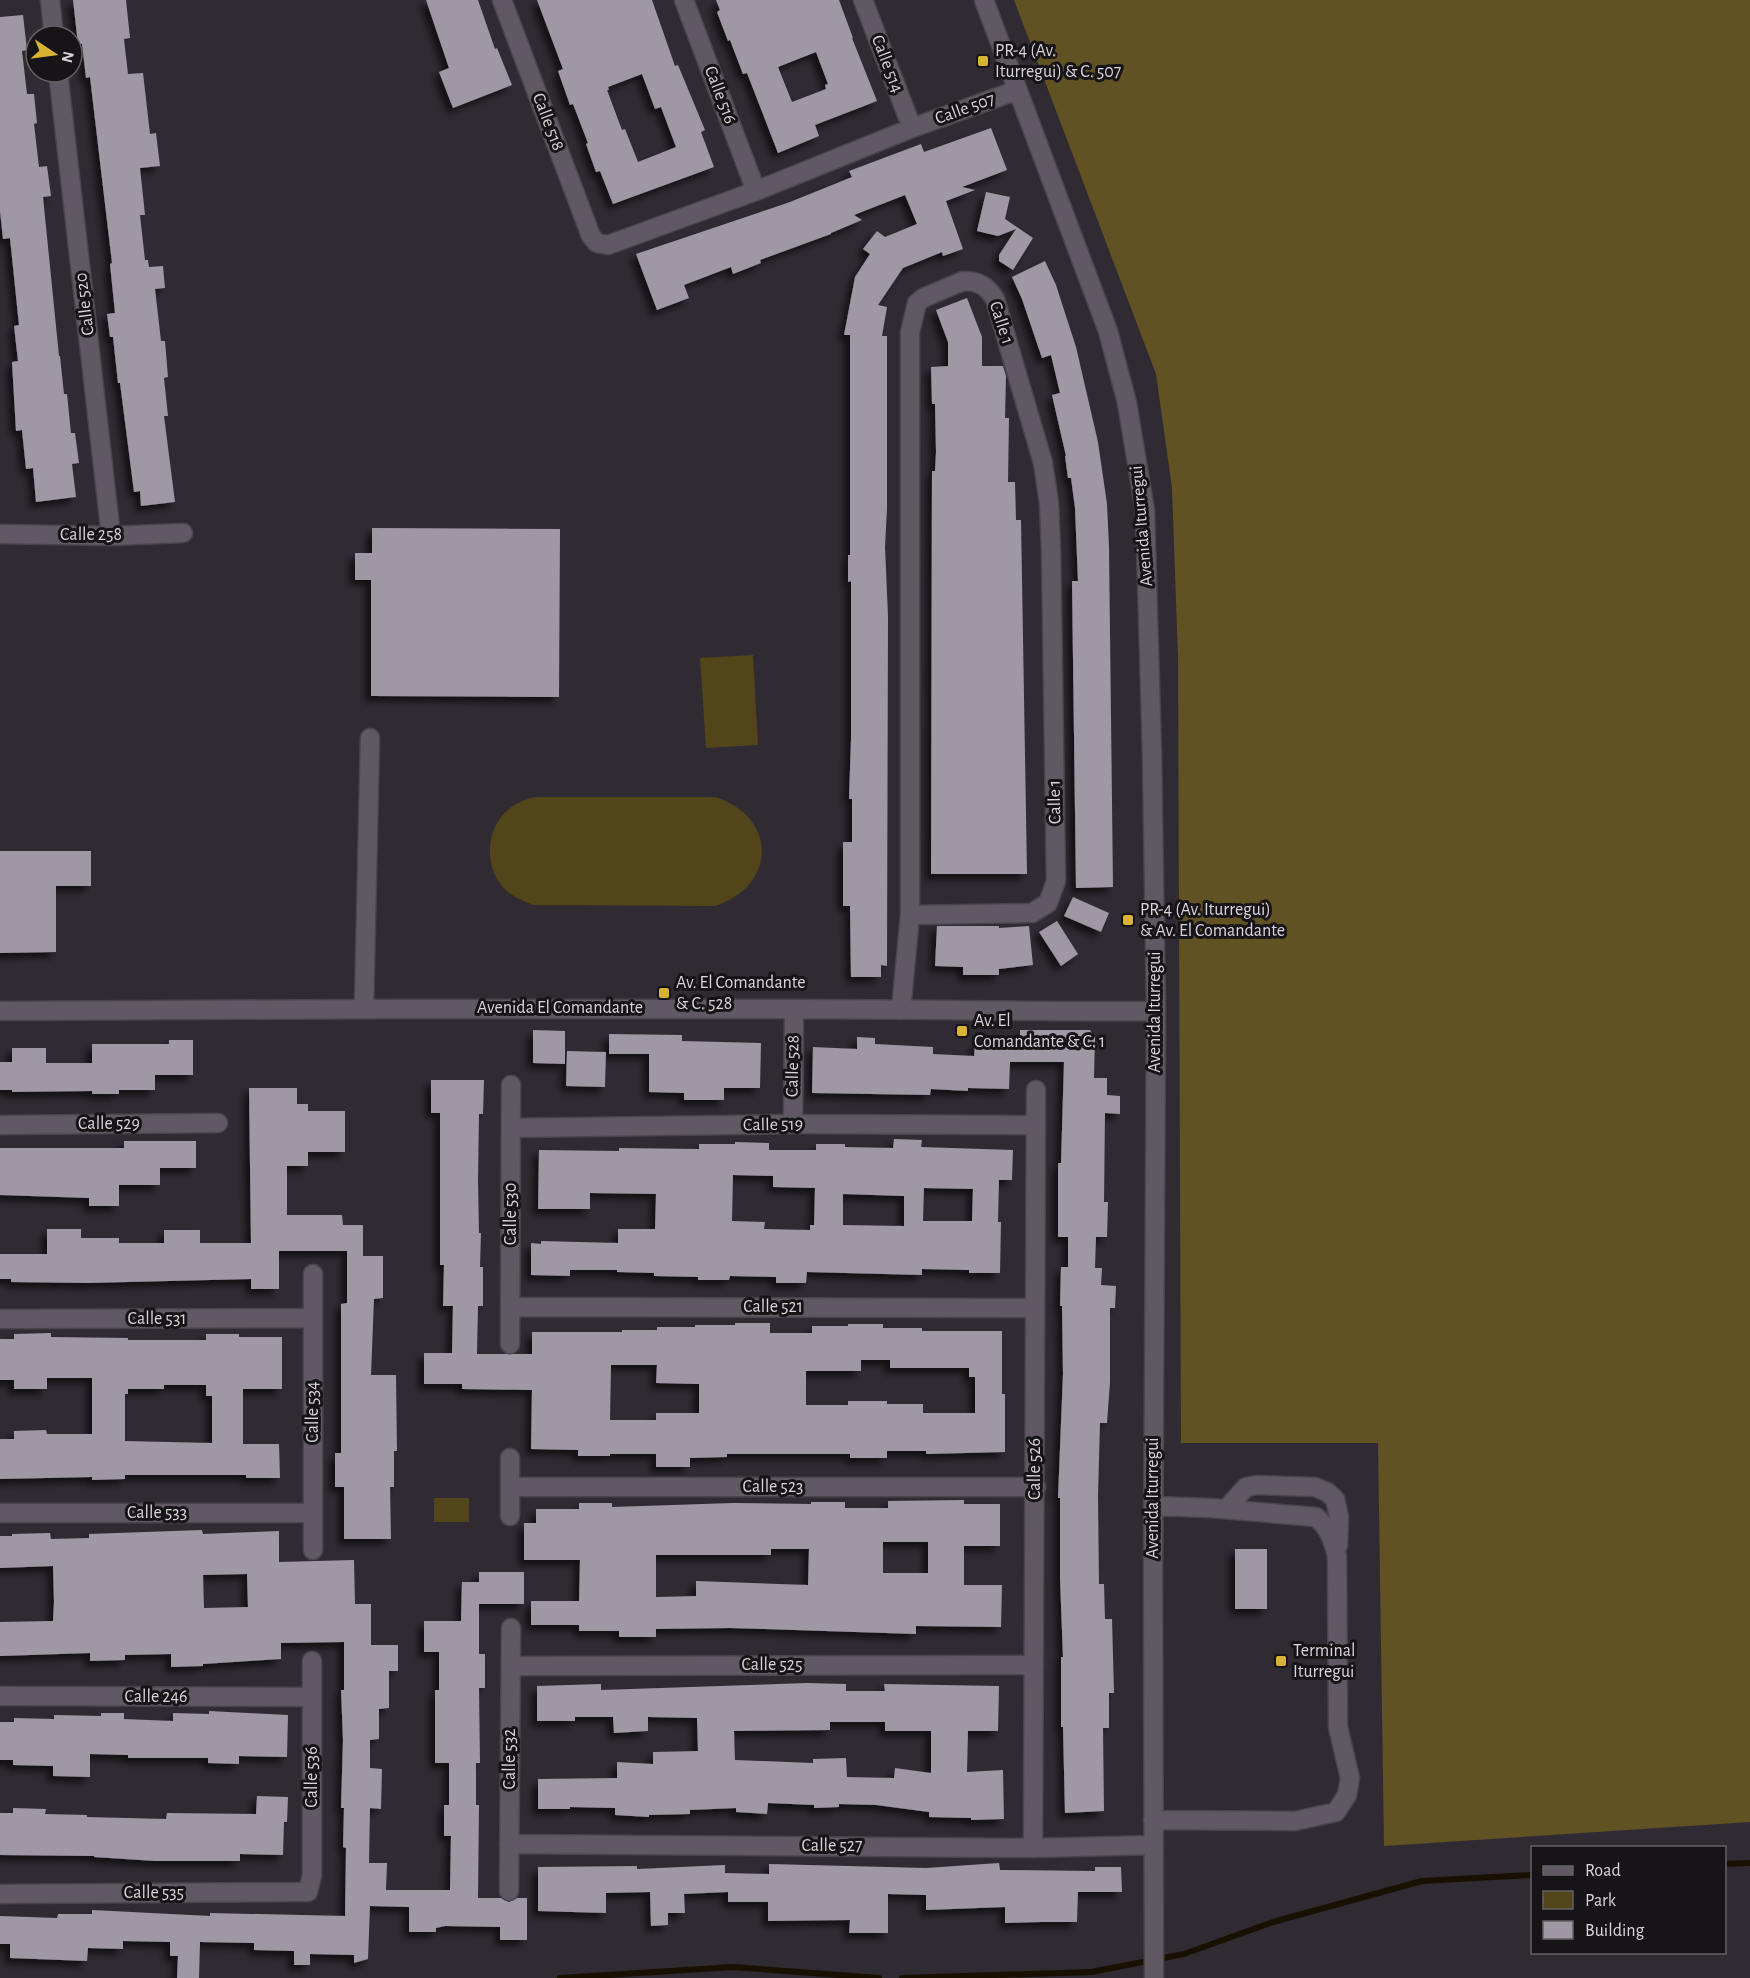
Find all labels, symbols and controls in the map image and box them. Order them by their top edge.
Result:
north arrow [24,24,84,84]
street label: Calle 514 [868,33,906,96]
place label: PR-4 (Av. Iturregui) & C. 507 [995,42,1121,81]
text: N [59,50,77,64]
marker: PR-4 (Av. Iturregui) & C. 507 [976,54,990,68]
street label: Calle 516 [701,64,739,126]
street label: Calle 507 [933,90,997,128]
street label: Calle 518 [529,91,567,153]
street label: Calle 520 [72,272,98,336]
street label: Calle 1 [986,299,1016,347]
street label: Avenida Iturregui [1128,465,1156,587]
street label: Calle 258 [60,526,122,544]
street label: Calle 1 [1046,780,1064,824]
place label: PR-4 (Av. Iturregui) & Av. El Comandante [1140,901,1285,940]
marker: PR-4 (Av. Iturregui) & Av. El Comandante [1121,913,1135,927]
street label: Avenida Iturregui [1146,951,1164,1073]
place label: Av. El Comandante & C. 528 [676,974,806,1013]
marker: Av. El Comandante & C. 528 [657,986,671,1000]
street label: Avenida El Comandante [477,999,643,1017]
place label: Av. El Comandante & C. 1 [974,1012,1105,1051]
marker: Av. El Comandante & C. 1 [955,1024,969,1038]
street label: Calle 528 [783,1035,803,1097]
street label: Calle 529 [78,1115,140,1133]
street label: Calle 519 [743,1115,803,1135]
street label: Calle 530 [502,1183,520,1245]
street label: Calle 521 [743,1298,803,1316]
street label: Calle 531 [128,1310,186,1328]
street label: Calle 534 [304,1381,322,1443]
street label: Avenida Iturregui [1144,1437,1162,1559]
street label: Calle 526 [1026,1438,1044,1500]
street label: Calle 523 [743,1478,803,1496]
street label: Calle 533 [127,1504,187,1522]
place label: Terminal Iturregui [1293,1642,1356,1681]
marker: Terminal Iturregui [1274,1654,1288,1668]
street label: Calle 525 [741,1656,803,1674]
street label: Calle 246 [124,1688,188,1706]
street label: Calle 532 [501,1729,519,1789]
street label: Calle 536 [303,1746,321,1808]
street label: Calle 527 [801,1837,863,1855]
legend [1531,1846,1726,1954]
text: Road [1585,1862,1621,1880]
street label: Calle 535 [124,1884,184,1902]
text: Park [1585,1892,1617,1910]
text: Building [1585,1922,1645,1940]

